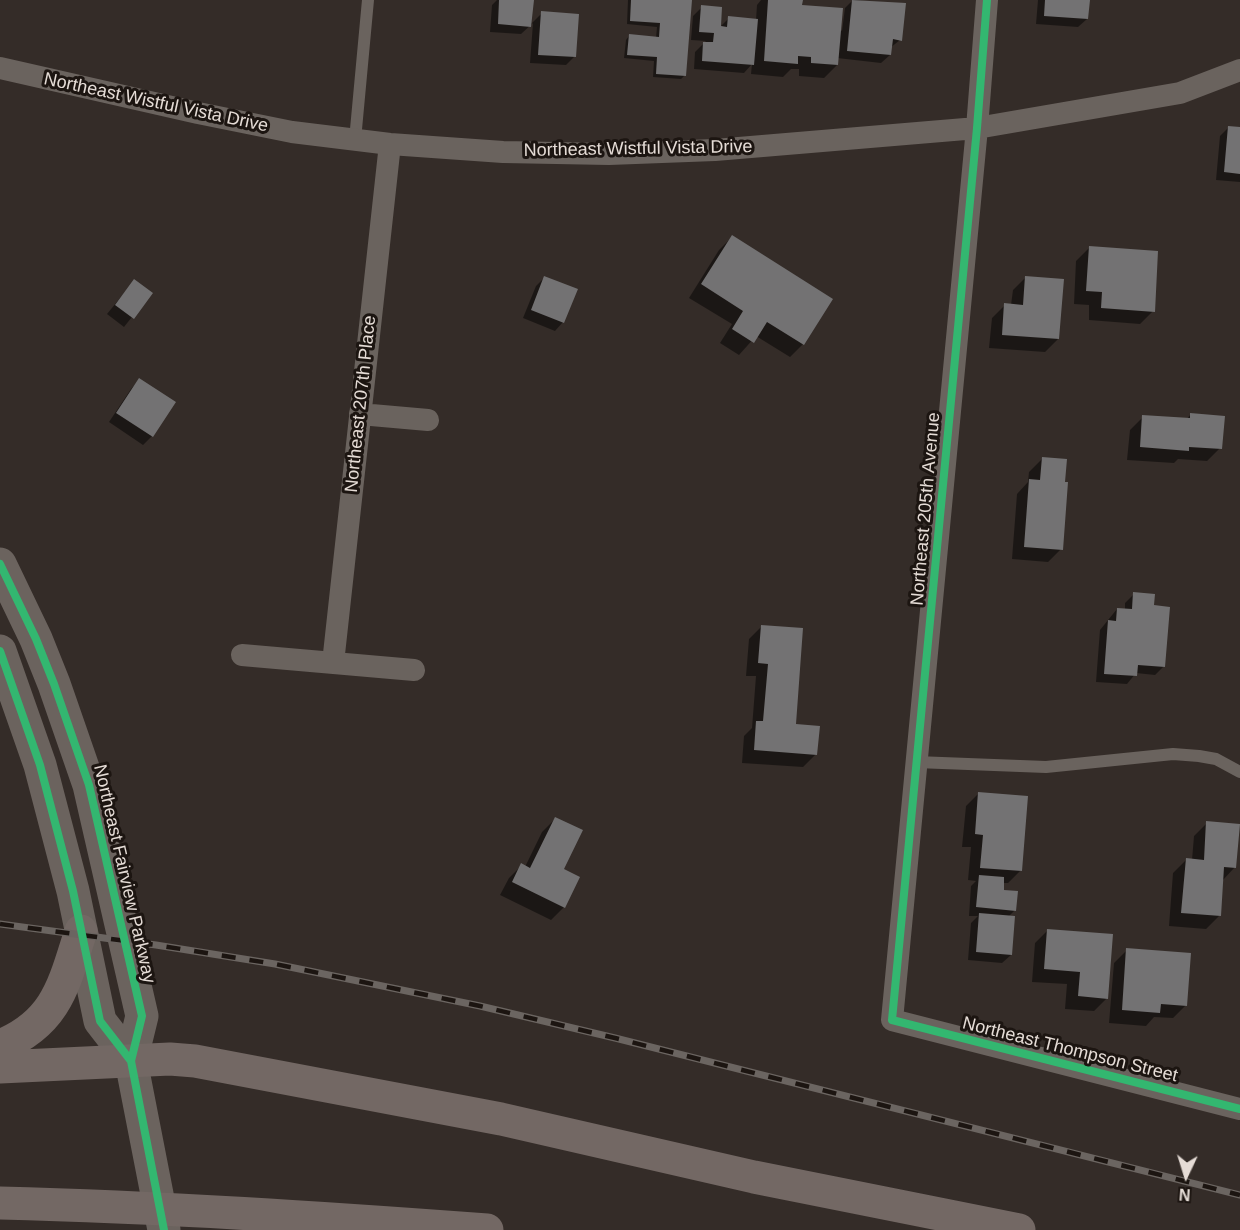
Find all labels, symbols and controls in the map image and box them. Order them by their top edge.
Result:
street label: Northeast Wistful Vista Drive [42,69,270,137]
street label: Northeast Wistful Vista Drive [523,136,753,162]
street label: Northeast 207th Place [341,314,381,494]
street label: Northeast 205th Avenue [907,412,945,606]
street label: Northeast Fairview Parkway [88,762,160,986]
street label: Northeast Thompson Street [960,1013,1180,1087]
north arrow [1156,1146,1216,1206]
text: N [1178,1186,1191,1203]

